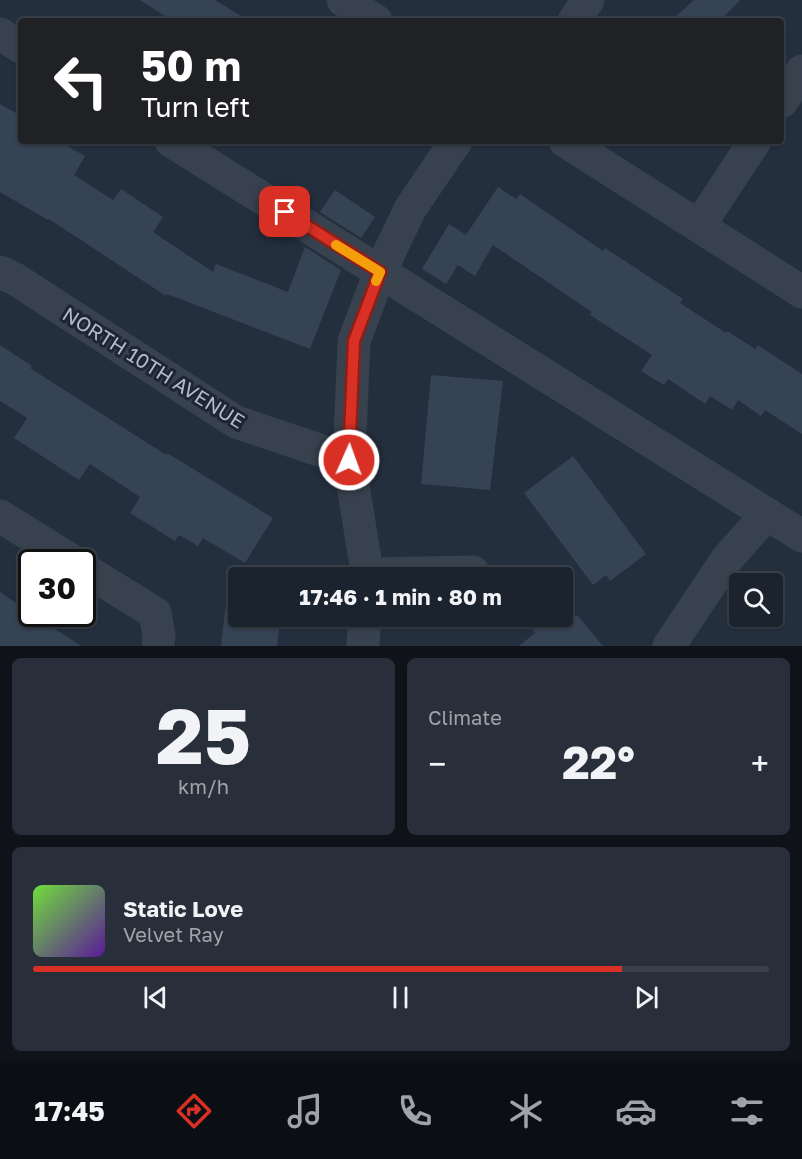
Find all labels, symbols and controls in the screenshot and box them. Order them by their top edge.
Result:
text: 50 m [141,40,241,90]
icon: left [42,42,120,120]
text: Turn left [141,91,250,123]
pin [259,186,310,237]
icon: arrive [268,195,301,228]
street label: NORTH 10TH AVENUE [59,301,249,433]
position arrow [317,428,381,492]
speed limit sign: 30 [18,549,96,627]
map controls [729,573,783,627]
button: search [729,573,783,627]
text: 17:46 · 1 min · 80 m [299,583,502,610]
text: 25 [156,688,251,781]
text: Climate [428,705,502,729]
text: 22° [562,735,635,789]
text: − [428,744,446,783]
text: + [751,744,769,783]
text: km/h [178,774,229,798]
text: Static Love [123,895,243,922]
text: Velvet Ray [123,922,224,946]
icon: previous [139,981,172,1014]
icon: pause [384,981,417,1014]
icon: next [630,981,663,1014]
icon: directions [173,1090,215,1132]
icon: music [284,1090,326,1132]
icon: phone [394,1090,436,1132]
icon: climate [505,1090,547,1132]
icon: car [615,1090,657,1132]
icon: filters [726,1090,768,1132]
text: 17:45 [34,1095,105,1127]

